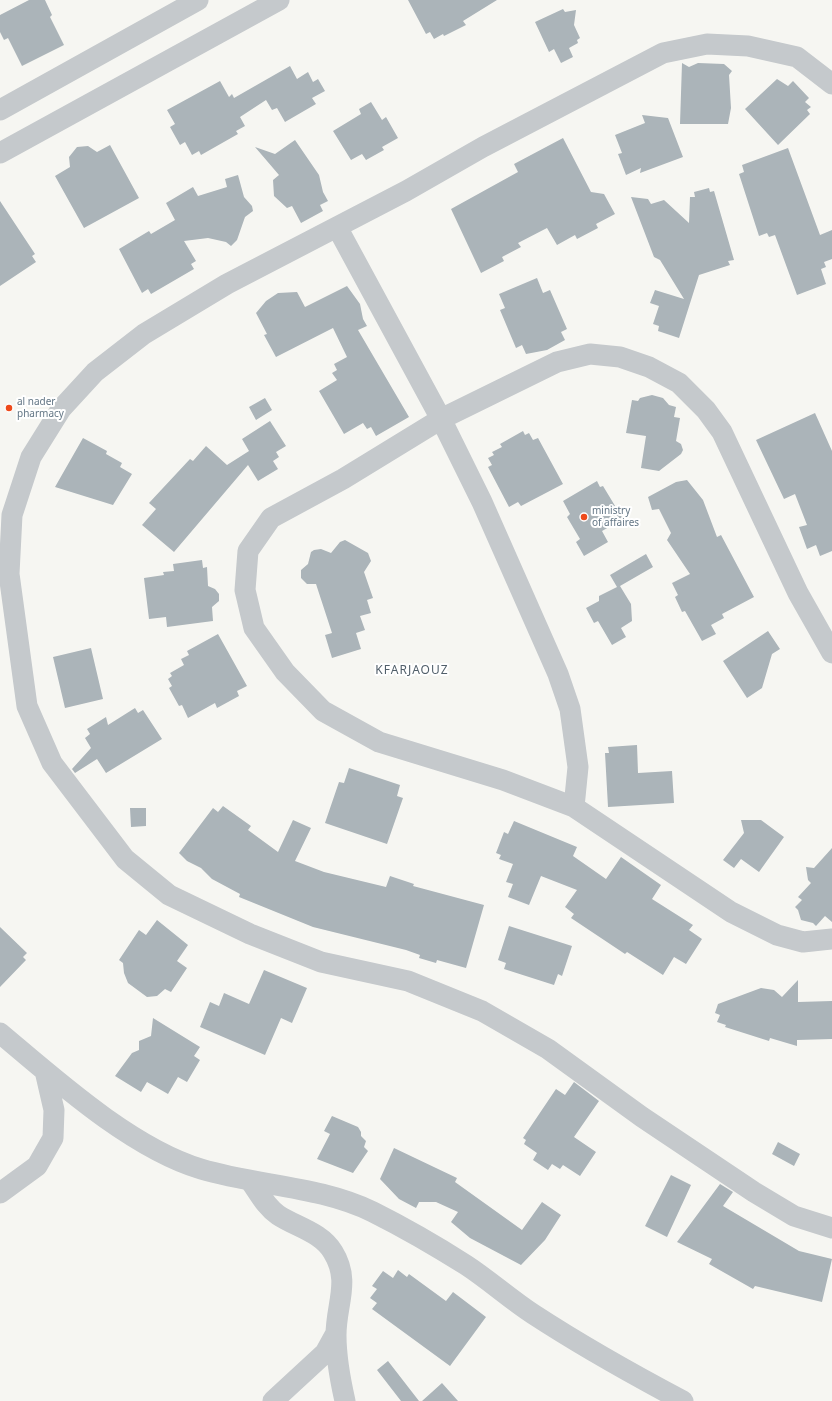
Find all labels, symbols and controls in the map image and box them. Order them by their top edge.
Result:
place label: al nader pharmacy [17,396,64,420]
marker: al nader pharmacy [4,403,14,413]
place label: ministry of affaires [592,505,639,528]
marker: ministry of affaires [579,512,589,522]
district label: KFARJAOUZ [375,664,449,678]

